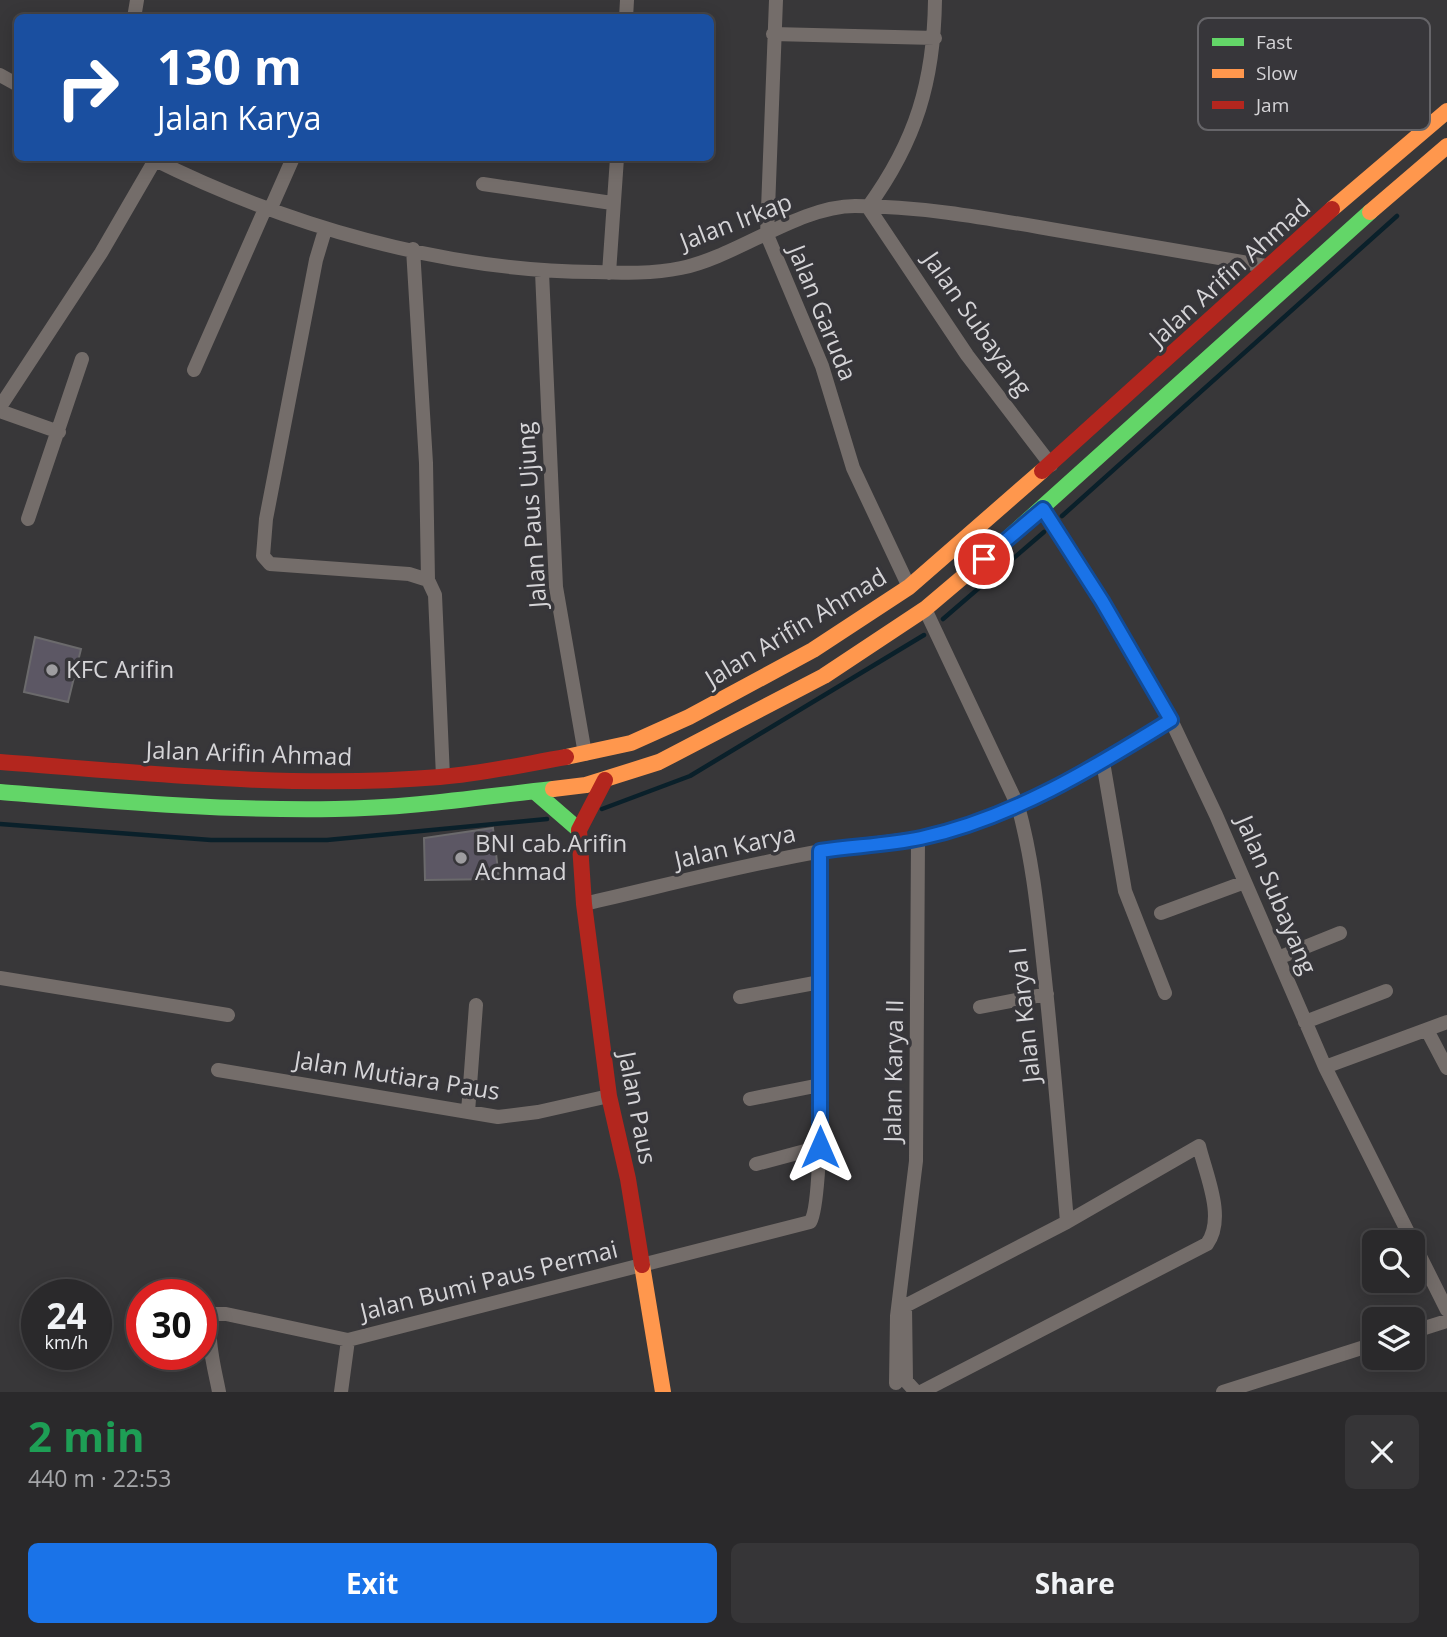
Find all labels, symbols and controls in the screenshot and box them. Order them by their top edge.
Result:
legend [1198,18,1430,130]
text: Fast [1256,29,1292,55]
text: 130 m [157,33,302,99]
icon: right [42,42,133,133]
text: Slow [1256,60,1298,86]
text: Jam [1254,92,1289,118]
text: Jalan Karya [157,96,321,139]
street label: Jalan Irkap [673,184,796,258]
street label: Jalan Arifin Ahmad [1140,191,1317,355]
street label: Jalan Garuda [780,238,866,385]
street label: Jalan Subayang [915,243,1040,402]
street label: Jalan Paus Ujung [508,421,554,611]
pin [954,529,1014,589]
icon: arrive [965,540,1003,578]
street label: Jalan Arifin Ahmad [697,559,892,695]
place label: KFC Arifin [66,652,174,685]
marker: KFC Arifin [44,662,60,678]
street label: Jalan Arifin Ahmad [143,732,353,773]
street label: Jalan Subayang [1228,808,1326,979]
street label: Jalan Karya [669,816,798,876]
place label: BNI cab.Arifin Achmad [475,826,627,887]
marker: BNI cab.Arifin Achmad [453,850,469,866]
street label: Jalan Karya I [1000,946,1047,1087]
street label: Jalan Karya II [875,999,910,1145]
street label: Jalan Mutiara Paus [290,1042,502,1107]
street label: Jalan Paus [611,1047,666,1167]
position arrow [783,1110,857,1184]
map controls [1362,1230,1425,1370]
button: search [1362,1230,1425,1293]
street label: Jalan Bumi Paus Permai [354,1232,621,1328]
speed limit sign: 30 [126,1279,217,1370]
text: 24 [46,1292,87,1339]
button: layers [1362,1307,1425,1370]
text: km/h [45,1330,88,1354]
text: 2 min [28,1407,145,1464]
button: close [1345,1415,1419,1489]
text: 440 m · 22:53 [28,1462,171,1494]
button: Exit [28,1543,717,1623]
button: Share [731,1543,1419,1623]

